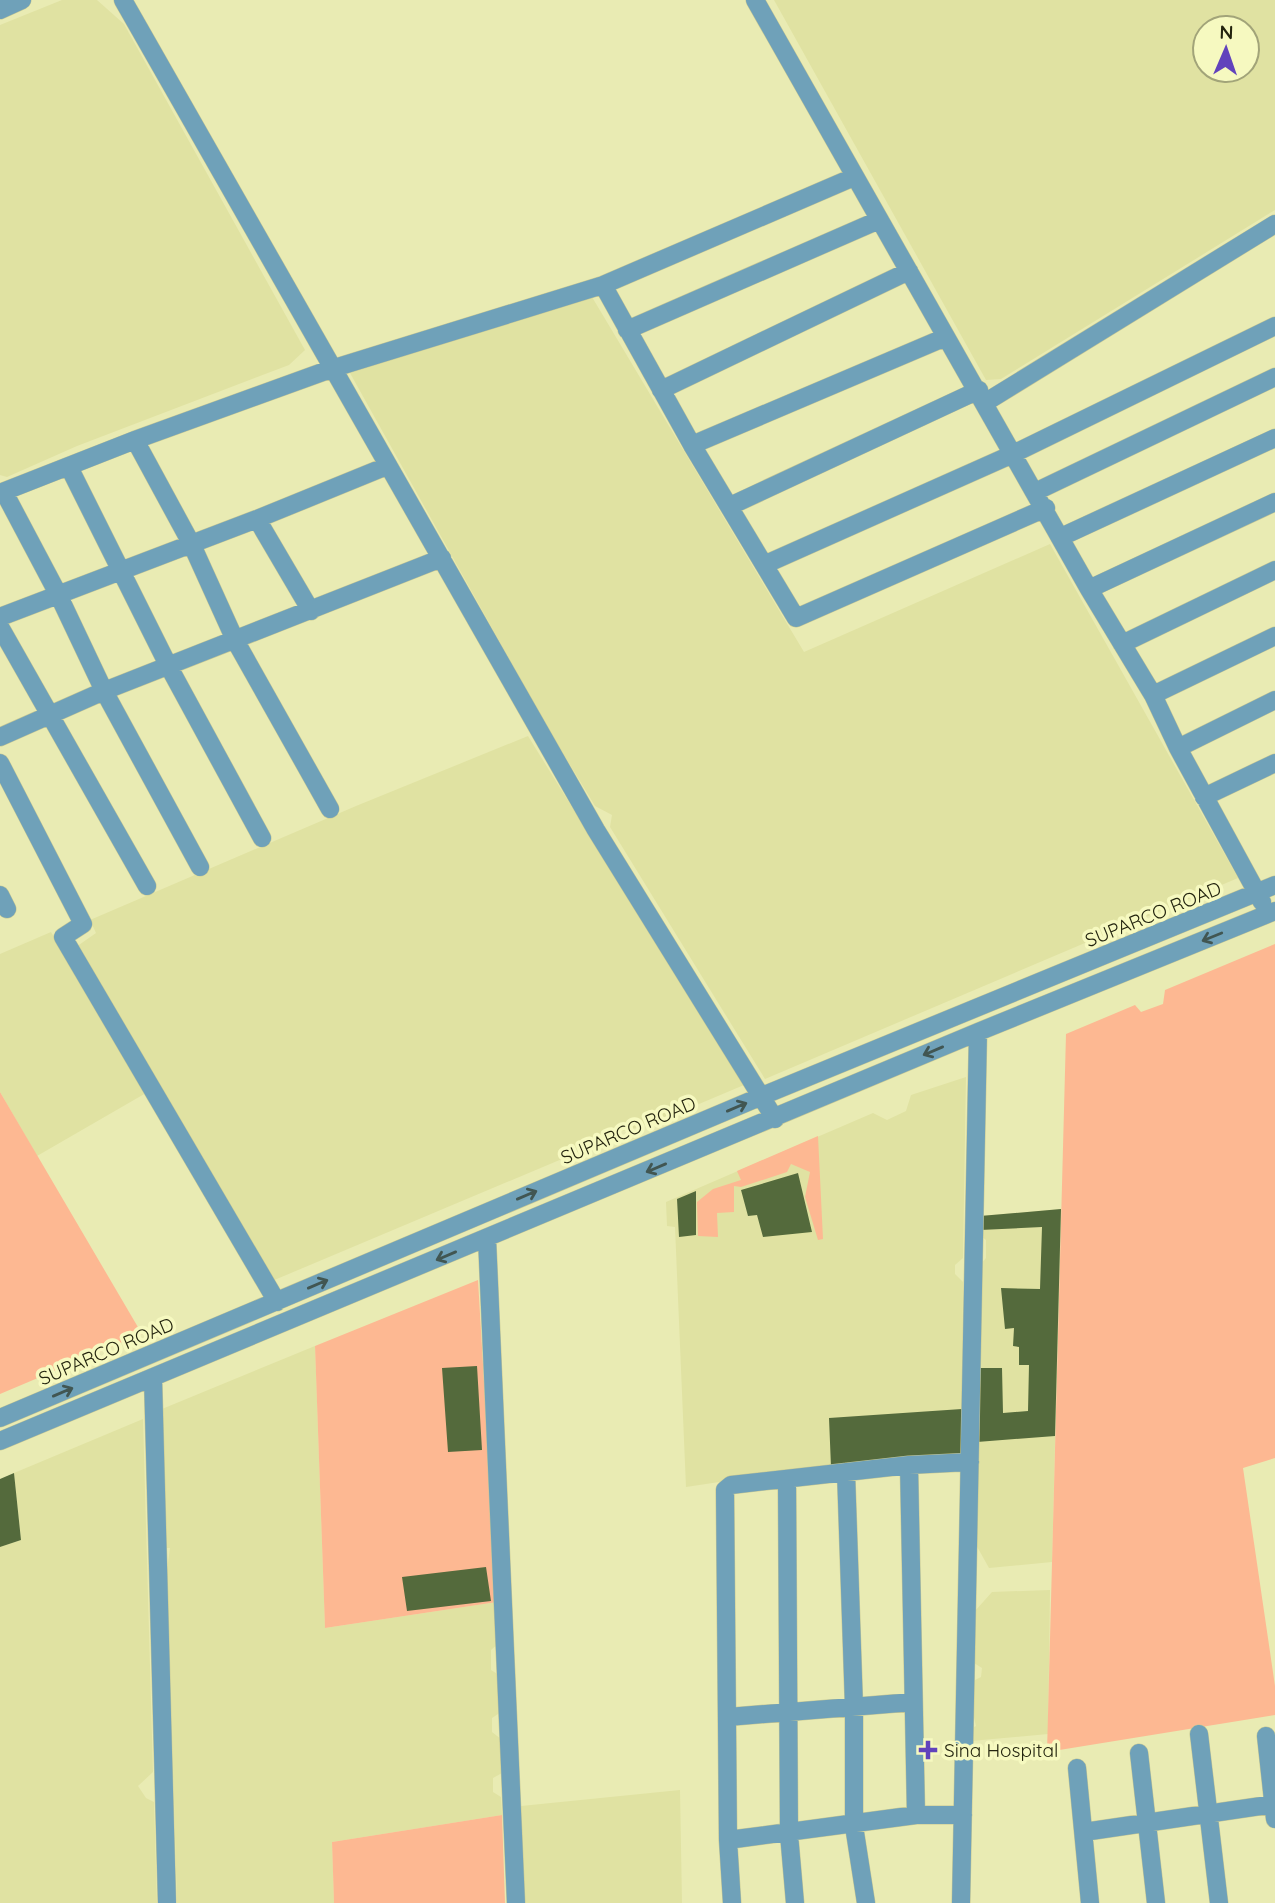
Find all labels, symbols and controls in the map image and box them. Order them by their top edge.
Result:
north arrow [1191,14,1261,84]
text: N [1219,20,1234,44]
street label: SUPARCO ROAD [1081,876,1225,952]
one-way arrow [1202,931,1223,944]
one-way arrow [923,1045,945,1058]
street label: SUPARCO ROAD [557,1091,699,1169]
one-way arrow [725,1099,747,1112]
one-way arrow [646,1163,667,1176]
one-way arrow [516,1188,537,1201]
one-way arrow [436,1250,457,1263]
one-way arrow [306,1277,328,1290]
street label: SUPARCO ROAD [35,1312,177,1390]
one-way arrow [52,1384,73,1397]
place label: Sina Hospital [944,1738,1058,1762]
marker: Sina Hospital [918,1740,938,1760]

